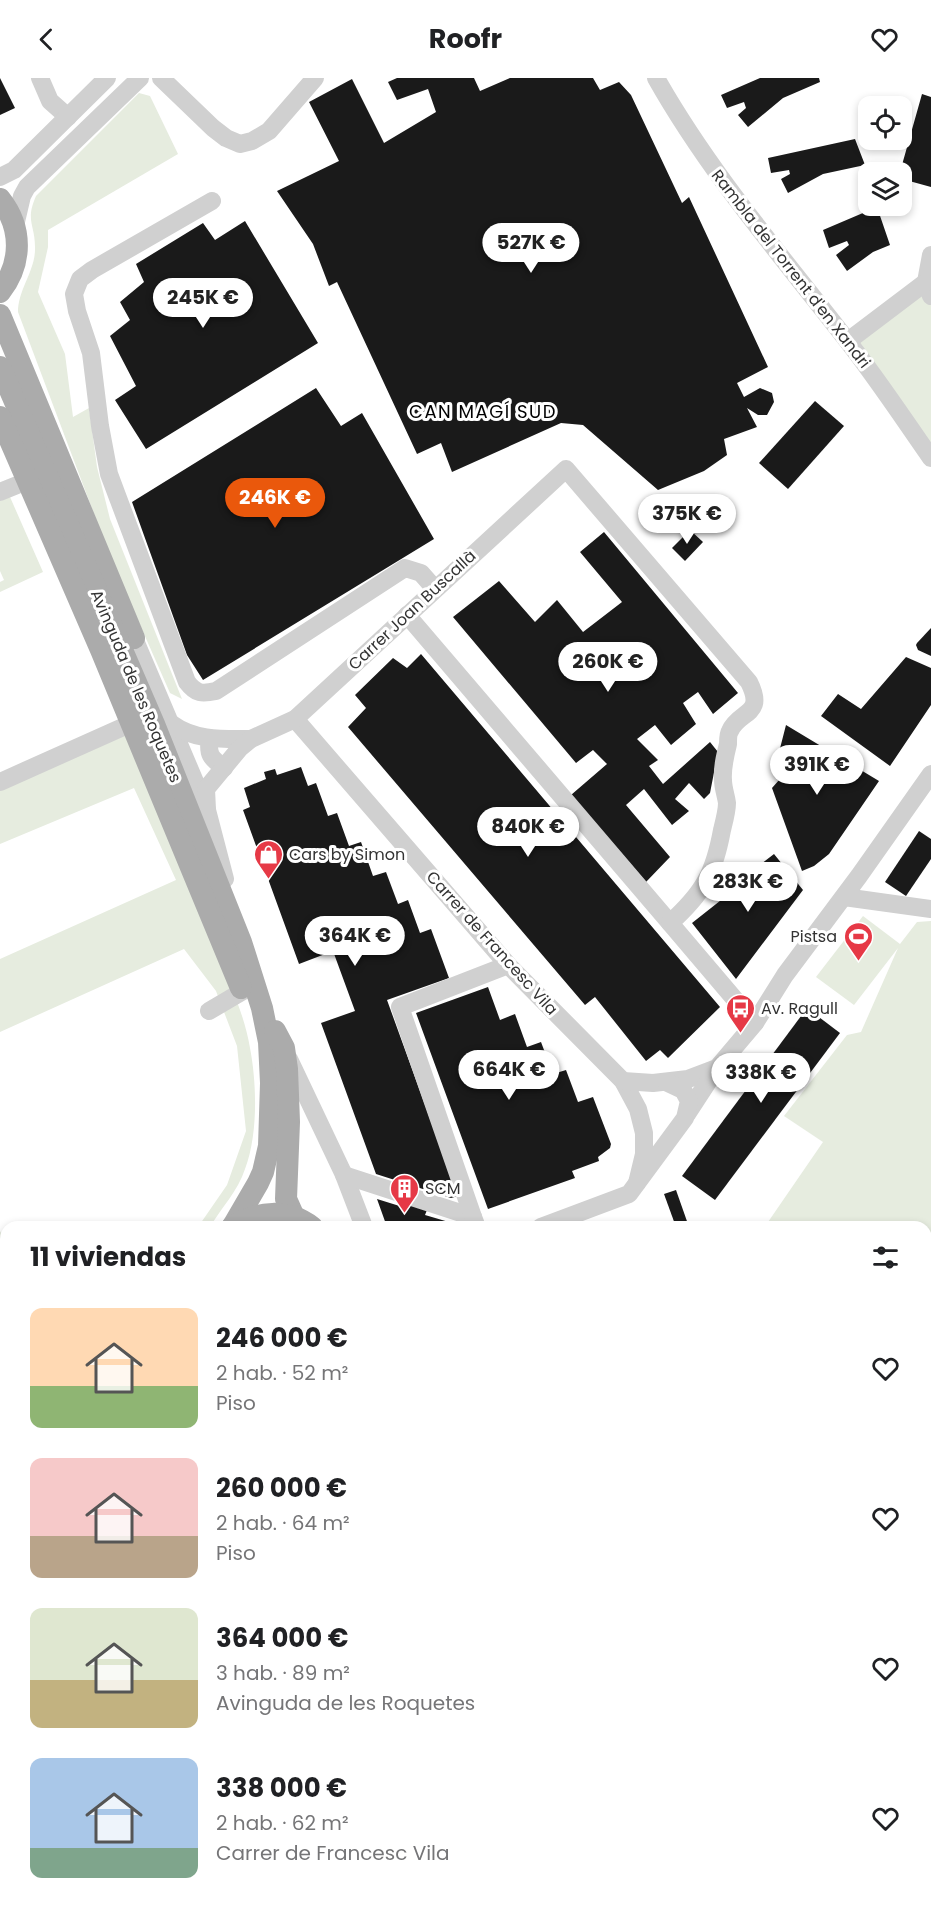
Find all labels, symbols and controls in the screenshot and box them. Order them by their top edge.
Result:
text: Roofr [429,20,502,57]
icon: back [30,23,63,56]
icon: heart [868,23,901,56]
map controls [858,96,912,216]
button: locate [858,96,912,150]
button: layers [858,162,912,216]
street label: Rambla del Torrent d'en Xandri [706,165,876,373]
pin: 527K € [482,223,580,274]
text: 527K € [496,228,566,256]
pin: 245K € [154,278,252,329]
text: 245K € [167,283,239,311]
district label: CAN MAGÍ SUD [409,399,557,424]
pin: 246K € [226,478,324,529]
text: 246K € [239,483,311,511]
pin: 375K € [638,494,736,545]
text: 375K € [652,499,722,527]
street label: Carrer Joan Buscallà [343,545,481,675]
street label: Avinguda de les Roquetes [85,586,187,786]
pin: 260K € [559,642,657,693]
text: 260K € [572,647,644,675]
pin: 391K € [768,745,866,796]
text: 391K € [784,750,850,778]
pin: 840K € [479,807,577,858]
text: 840K € [491,812,565,840]
shop icon: Cars by Simon [252,838,284,880]
place label: Cars by Simon [289,843,405,866]
pin: 283K € [699,862,797,913]
street label: Carrer de Francesc Vila [421,866,563,1020]
text: 283K € [713,867,783,895]
pin: 364K € [306,916,404,967]
sports icon: Pistsa [842,920,874,962]
text: 364K € [319,921,391,949]
place label: Pistsa [790,925,837,948]
bus stop icon: Av. Ragull [724,992,756,1034]
place label: Av. Ragull [761,997,838,1020]
pin: 664K € [460,1050,558,1101]
pin: 338K € [712,1053,810,1104]
text: 664K € [472,1055,546,1083]
text: 338K € [725,1058,797,1086]
building icon: SCM [388,1172,420,1214]
place label: SCM [425,1177,461,1200]
text: 11 viviendas [30,1239,186,1275]
icon: filters [869,1241,902,1274]
text: 246 000 € [216,1320,348,1356]
icon: home [78,1332,150,1404]
icon: heart [869,1352,902,1385]
text: 2 hab. · 52 m² [216,1359,348,1387]
text: Piso [216,1389,256,1417]
text: 260 000 € [216,1470,347,1506]
icon: home [78,1482,150,1554]
icon: heart [869,1502,902,1535]
text: 2 hab. · 64 m² [216,1509,350,1537]
text: Piso [216,1539,256,1567]
text: 364 000 € [216,1620,348,1656]
icon: home [78,1632,150,1704]
icon: heart [869,1652,902,1685]
text: 3 hab. · 89 m² [216,1659,350,1687]
text: Avinguda de les Roquetes [216,1689,475,1717]
text: 338 000 € [216,1770,347,1806]
icon: home [78,1782,150,1854]
icon: heart [869,1802,902,1835]
text: 2 hab. · 62 m² [216,1809,349,1837]
text: Carrer de Francesc Vila [216,1839,450,1867]

